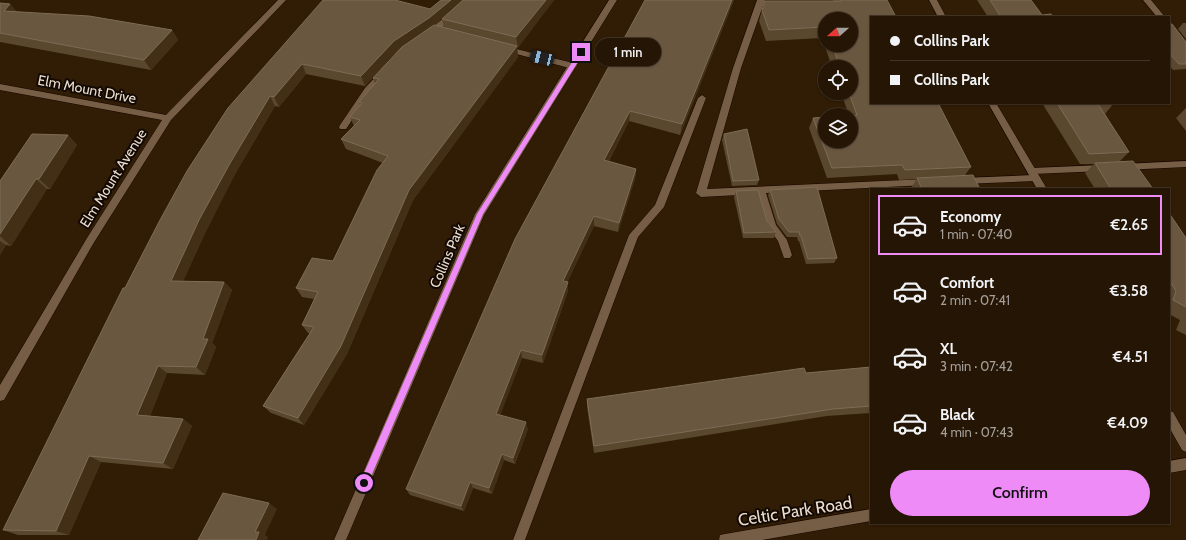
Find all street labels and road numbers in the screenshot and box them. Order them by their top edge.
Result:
street label: Elm Mount Drive [36,71,138,107]
street label: Elm Mount Avenue [76,125,150,231]
street label: Collins Park [425,221,469,291]
street label: Celtic Park Road [737,492,853,530]

